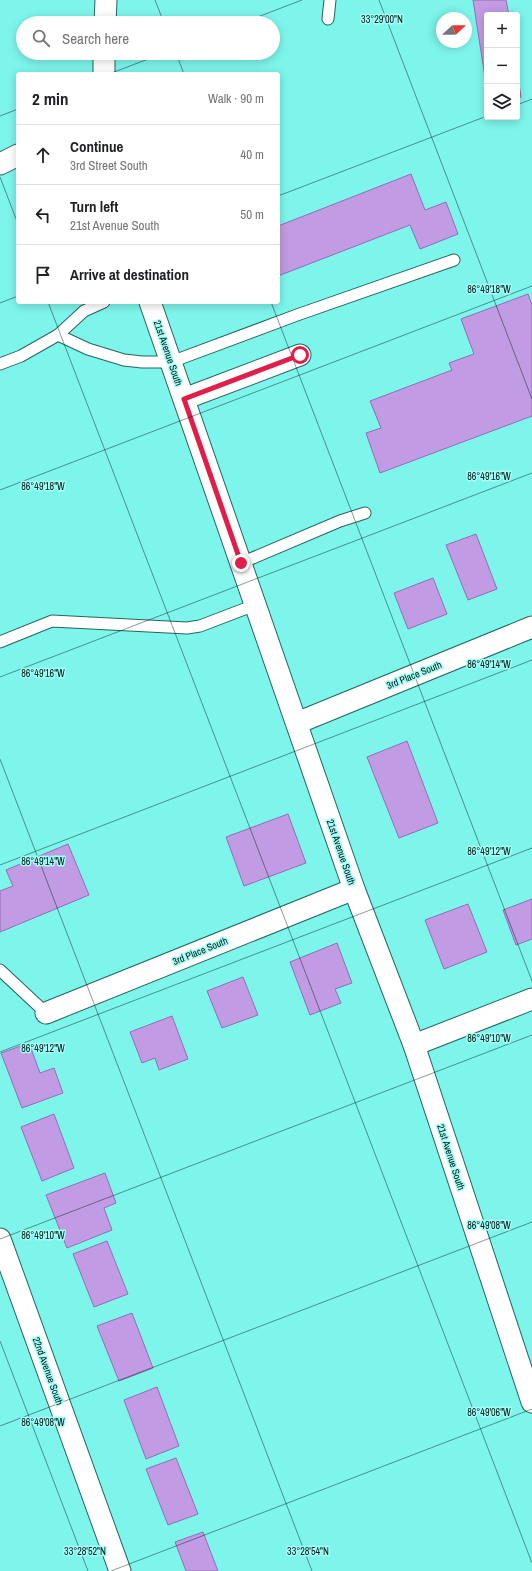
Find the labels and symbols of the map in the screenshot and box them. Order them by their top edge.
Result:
north arrow [436,12,472,48]
text: 33°29'00"N [361,13,403,26]
text: 86°49'18"W [467,283,511,296]
street label: 21st Avenue South [151,318,185,388]
route start [291,346,309,364]
text: 86°49'16"W [467,470,511,483]
text: 86°49'18"W [21,480,65,493]
route end [232,554,250,572]
street label: 3rd Place South [385,658,443,692]
text: 86°49'14"W [467,658,511,671]
text: 86°49'16"W [21,667,65,680]
street label: 21st Avenue South [324,817,358,887]
text: 86°49'12"W [467,845,511,858]
text: 86°49'14"W [21,855,65,868]
street label: 3rd Place South [171,934,229,968]
text: 86°49'10"W [467,1032,511,1045]
text: 86°49'12"W [21,1042,65,1055]
street label: 21st Avenue South [434,1122,468,1192]
text: 86°49'08"W [467,1219,511,1232]
text: 86°49'10"W [21,1229,65,1242]
street label: 22nd Avenue South [30,1335,66,1407]
text: 86°49'06"W [467,1406,511,1419]
text: 86°49'08"W [21,1416,65,1429]
text: 33°28'52"N [64,1545,106,1558]
text: 33°28'54"N [287,1545,329,1558]

